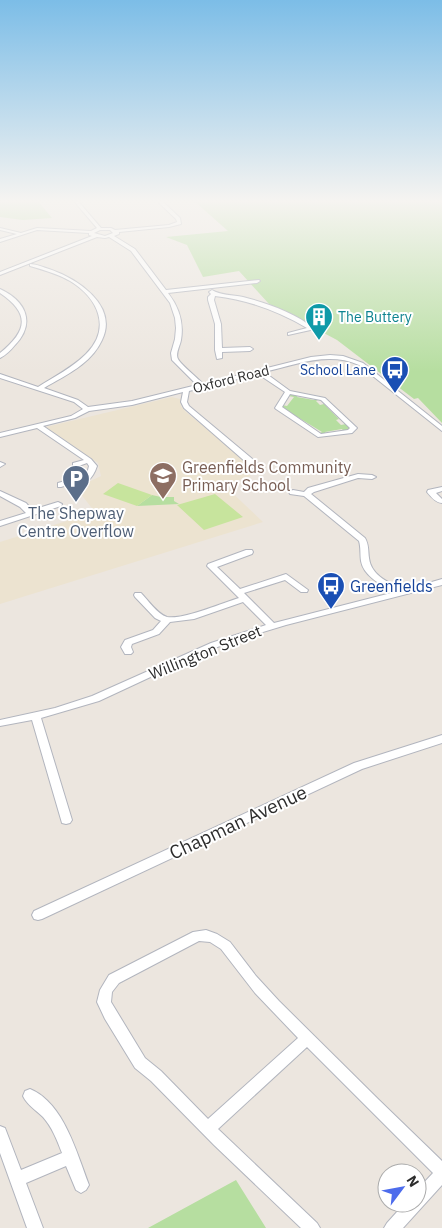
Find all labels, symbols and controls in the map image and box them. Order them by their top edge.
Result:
building icon: The Buttery [304,302,334,341]
place label: The Buttery [338,308,412,326]
bus stop icon: School Lane [380,355,410,394]
street label: Oxford Road [191,361,271,397]
place label: School Lane [300,361,376,379]
place label: Greenfields Community Primary School [182,457,351,495]
school or university icon: Greenfields Community Primary School [148,461,178,500]
parking icon: The Shepway Centre Overflow [61,464,91,503]
place label: The Shepway Centre Overflow [18,503,134,541]
bus stop icon: Greenfields [316,571,346,610]
place label: Greenfields [350,576,433,596]
street label: Willington Street [146,620,264,684]
street label: Chapman Avenue [165,780,311,864]
north arrow [377,1163,427,1213]
text: N [403,1172,423,1190]

